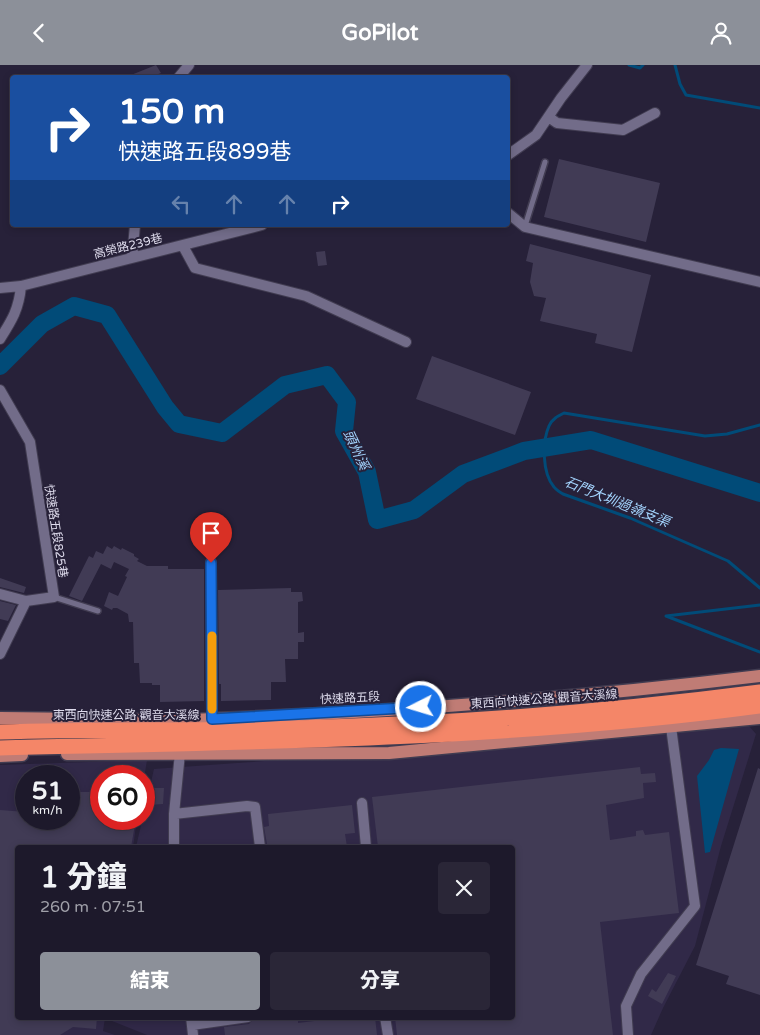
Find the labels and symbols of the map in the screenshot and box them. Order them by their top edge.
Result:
street label: 高榮路239巷 [92,231,164,261]
water label: 頭州溪 [339,427,373,474]
water label: 石門大圳過嶺支渠 [562,473,674,532]
street label: 快速路五段825巷 [42,483,70,579]
pin [190,512,232,563]
position arrow [394,680,446,732]
street label: 東西向快速公路 觀音大溪線 [470,687,618,711]
street label: 快速路五段 [320,689,380,707]
street label: 東西向快速公路 觀音大溪線 [52,708,200,722]
speed limit sign: 60 [90,765,155,830]

